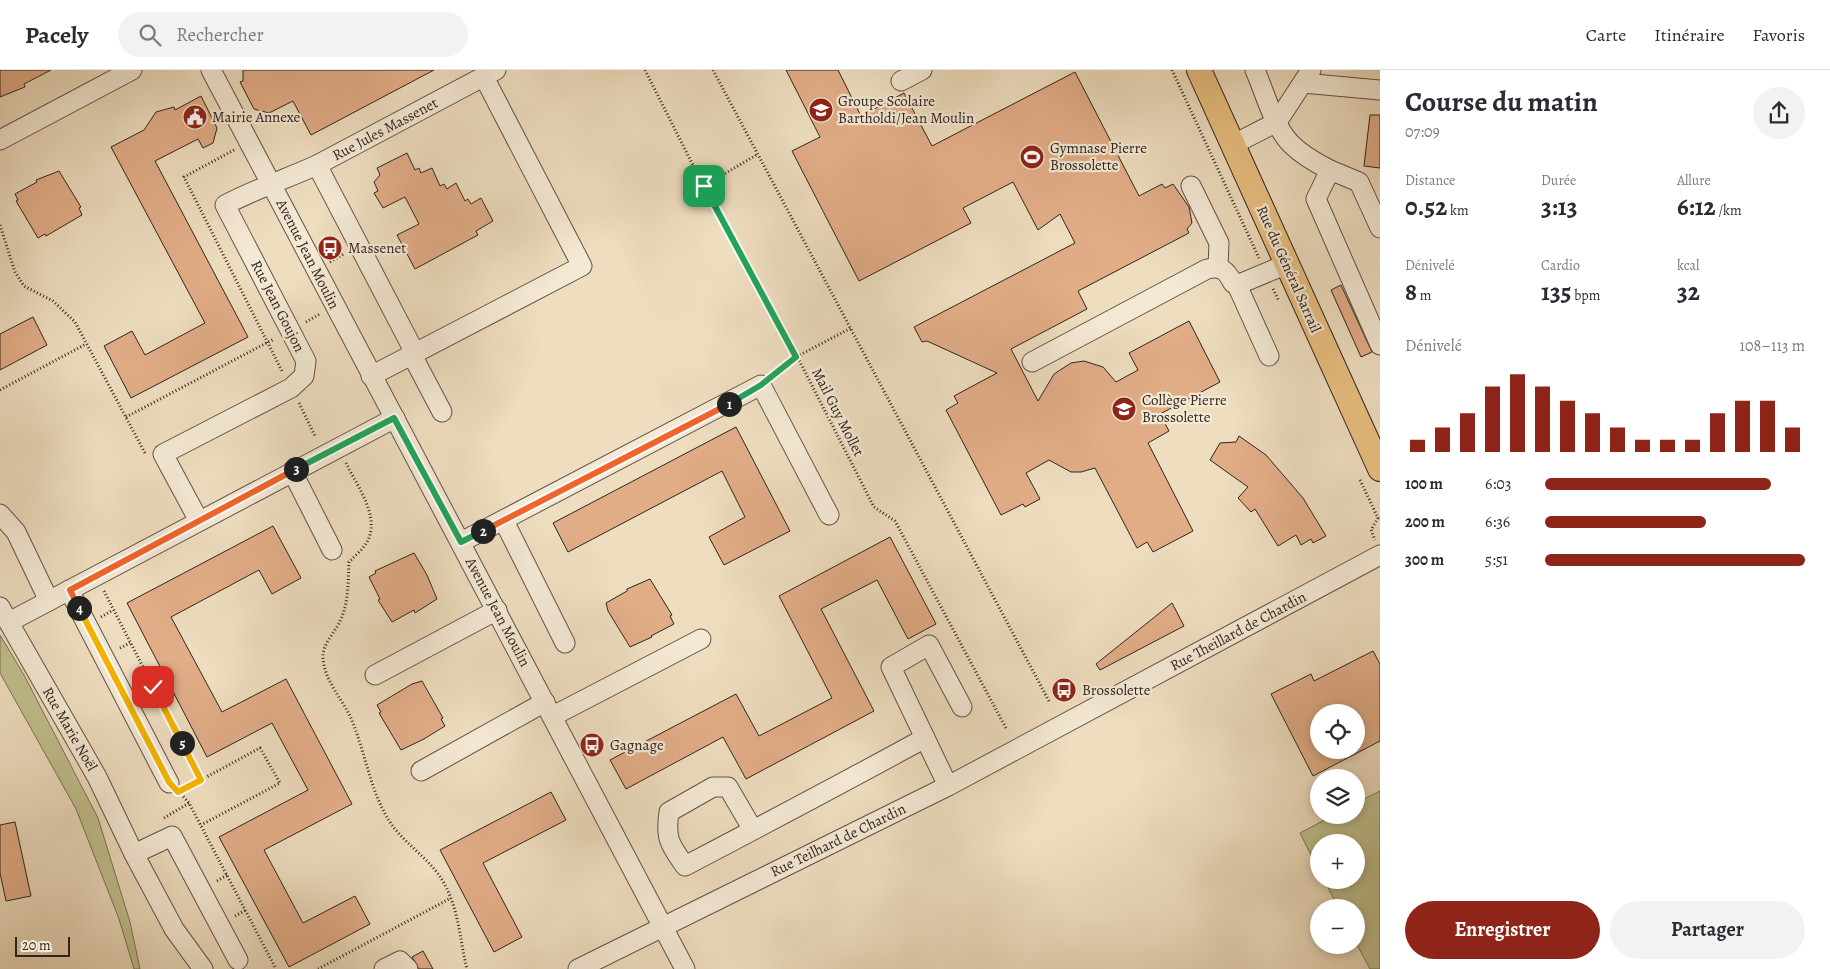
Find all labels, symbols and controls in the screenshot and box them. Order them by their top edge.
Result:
search box [118,12,468,57]
text: Pacely [25,19,88,51]
icon: search [136,21,164,49]
text: Rechercher [176,22,264,48]
text: Carte [1586,23,1626,47]
text: Itinéraire [1654,23,1725,47]
text: Favoris [1753,23,1805,47]
text: Course du matin [1405,83,1598,121]
button: share [1753,87,1805,139]
place label: Groupe Scolaire Bartholdi/Jean Moulin [838,91,974,128]
street label: Rue Jules Massenet [329,93,441,165]
school or university icon: Groupe Scolaire Bartholdi/Jean Moulin [808,97,834,123]
public building icon: Mairie Annexe [182,104,208,130]
place label: Mairie Annexe [212,107,301,127]
text: 07:09 [1405,121,1440,143]
place label: Gymnase Pierre Brossolette [1050,138,1147,175]
sports icon: Gymnase Pierre Brossolette [1019,144,1045,170]
pin [683,165,725,207]
text: Distance [1405,171,1455,190]
text: Durée [1541,171,1576,190]
text: Allure [1677,171,1711,190]
icon: arrive [690,172,718,200]
text: 0.52 [1405,190,1447,224]
text: 3:13 [1541,190,1577,224]
text: 6:12 [1677,190,1716,224]
street label: Avenue Jean Moulin [271,195,344,312]
text: km [1447,201,1469,220]
text: /km [1716,201,1742,220]
street label: Rue du Général Sarrail [1252,202,1326,336]
bus stop icon: Massenet [317,235,343,261]
place label: Massenet [348,238,406,258]
text: Dénivelé [1405,256,1455,275]
text: Cardio [1541,256,1580,275]
text: kcal [1677,256,1699,275]
street label: Rue Jean Goujon [246,257,310,355]
text: 8 [1405,275,1417,309]
text: 135 [1541,275,1571,309]
text: 32 [1677,275,1700,309]
text: m [1417,286,1431,305]
text: bpm [1571,286,1600,305]
text: Dénivelé [1405,335,1462,357]
text: 108–113 m [1739,335,1805,357]
street label: Mail Guy Mollet [807,364,869,460]
place label: Collège Pierre Brossolette [1142,390,1227,427]
pin: 1 [716,392,742,416]
text: 1 [727,395,732,414]
school or university icon: Collège Pierre Brossolette [1111,396,1137,422]
pin: 3 [284,456,308,482]
text: 3 [293,460,300,479]
text: 100 m [1405,473,1443,495]
text: 6:03 [1485,473,1511,495]
text: 200 m [1405,511,1445,533]
text: 6:36 [1485,511,1510,533]
pin: 2 [470,518,496,544]
text: 2 [480,522,487,541]
text: 300 m [1405,549,1444,571]
text: 5:51 [1485,549,1508,571]
street label: Avenue Jean Moulin [460,553,535,670]
street label: Rue Theillard de Chardin [1166,587,1310,675]
pin: 4 [66,596,92,620]
text: 4 [76,599,83,618]
pin [132,666,174,708]
icon: check [139,673,167,701]
bus stop icon: Brossolette [1051,677,1077,703]
place label: Brossolette [1082,680,1151,700]
street label: Rue Marie Noël [38,683,102,775]
map controls [1310,704,1365,954]
button: locate [1310,704,1365,759]
pin: 5 [170,730,194,756]
bus stop icon: Gagnage [579,732,605,758]
text: 5 [180,734,185,753]
place label: Gagnage [610,735,664,755]
button: layers [1310,769,1365,824]
street label: Rue Teilhard de Chardin [767,799,909,881]
button: + [1310,834,1365,889]
button: − [1310,899,1365,954]
button: Enregistrer [1405,901,1600,959]
button: Partager [1610,901,1805,959]
scale bar [15,934,70,957]
text: 20 m [22,936,51,955]

